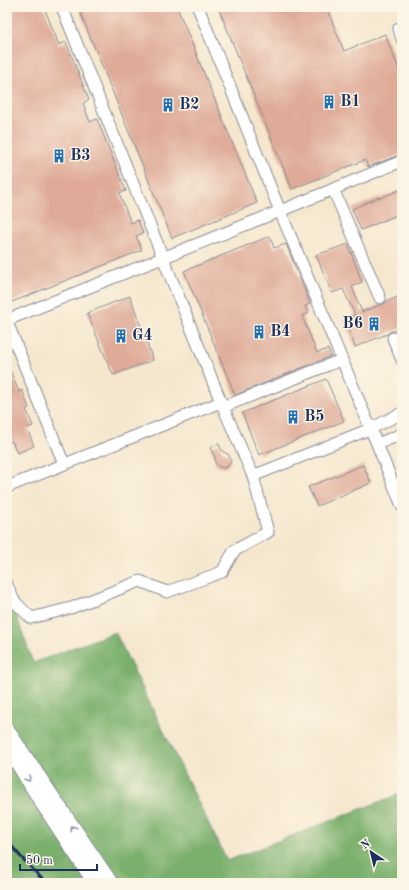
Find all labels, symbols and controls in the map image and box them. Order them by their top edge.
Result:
building icon: B1 [321,94,337,110]
place label: B1 [340,94,361,110]
building icon: B2 [160,97,176,113]
place label: B2 [179,97,200,113]
building icon: B3 [51,148,67,164]
place label: B3 [70,148,91,164]
place label: B6 [342,316,363,332]
building icon: B6 [366,316,382,332]
building icon: B4 [251,324,267,340]
place label: B4 [270,324,291,340]
building icon: G4 [113,328,129,344]
place label: G4 [132,328,153,344]
building icon: B5 [285,409,301,425]
place label: B5 [304,409,325,425]
one-way arrow [23,775,30,782]
one-way arrow [71,825,78,832]
north arrow [351,832,391,872]
text: N [360,838,373,852]
scale bar [20,846,97,872]
text: 50 m [26,854,53,867]

